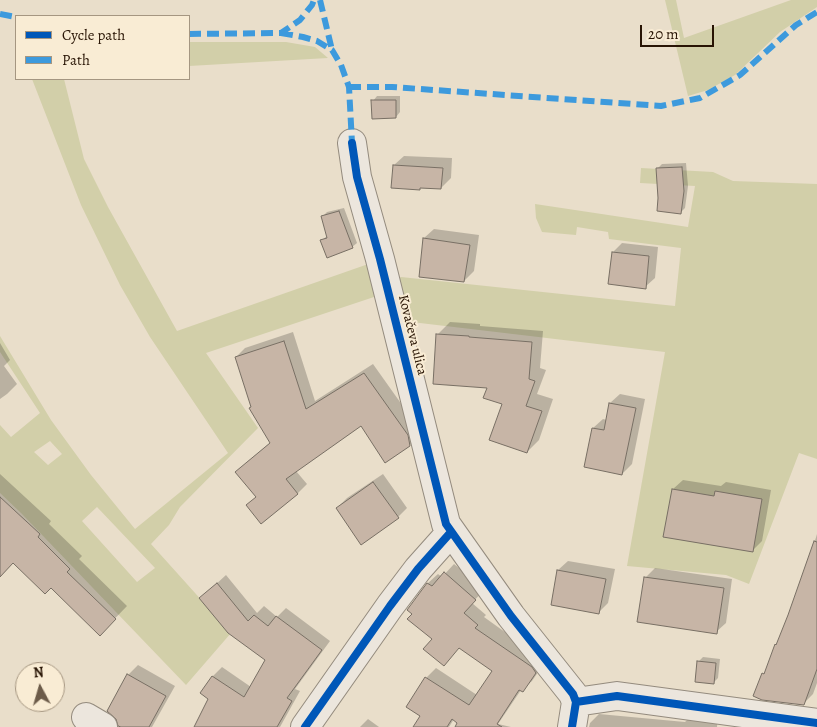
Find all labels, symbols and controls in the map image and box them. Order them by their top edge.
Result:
legend [15,15,190,80]
scale bar [642,15,716,47]
text: 20 m [648,24,679,44]
text: Cycle path [62,25,125,45]
text: Path [62,50,90,70]
street label: Kovačeva ulica [394,293,430,377]
north arrow [15,662,65,712]
text: N [32,663,45,683]

